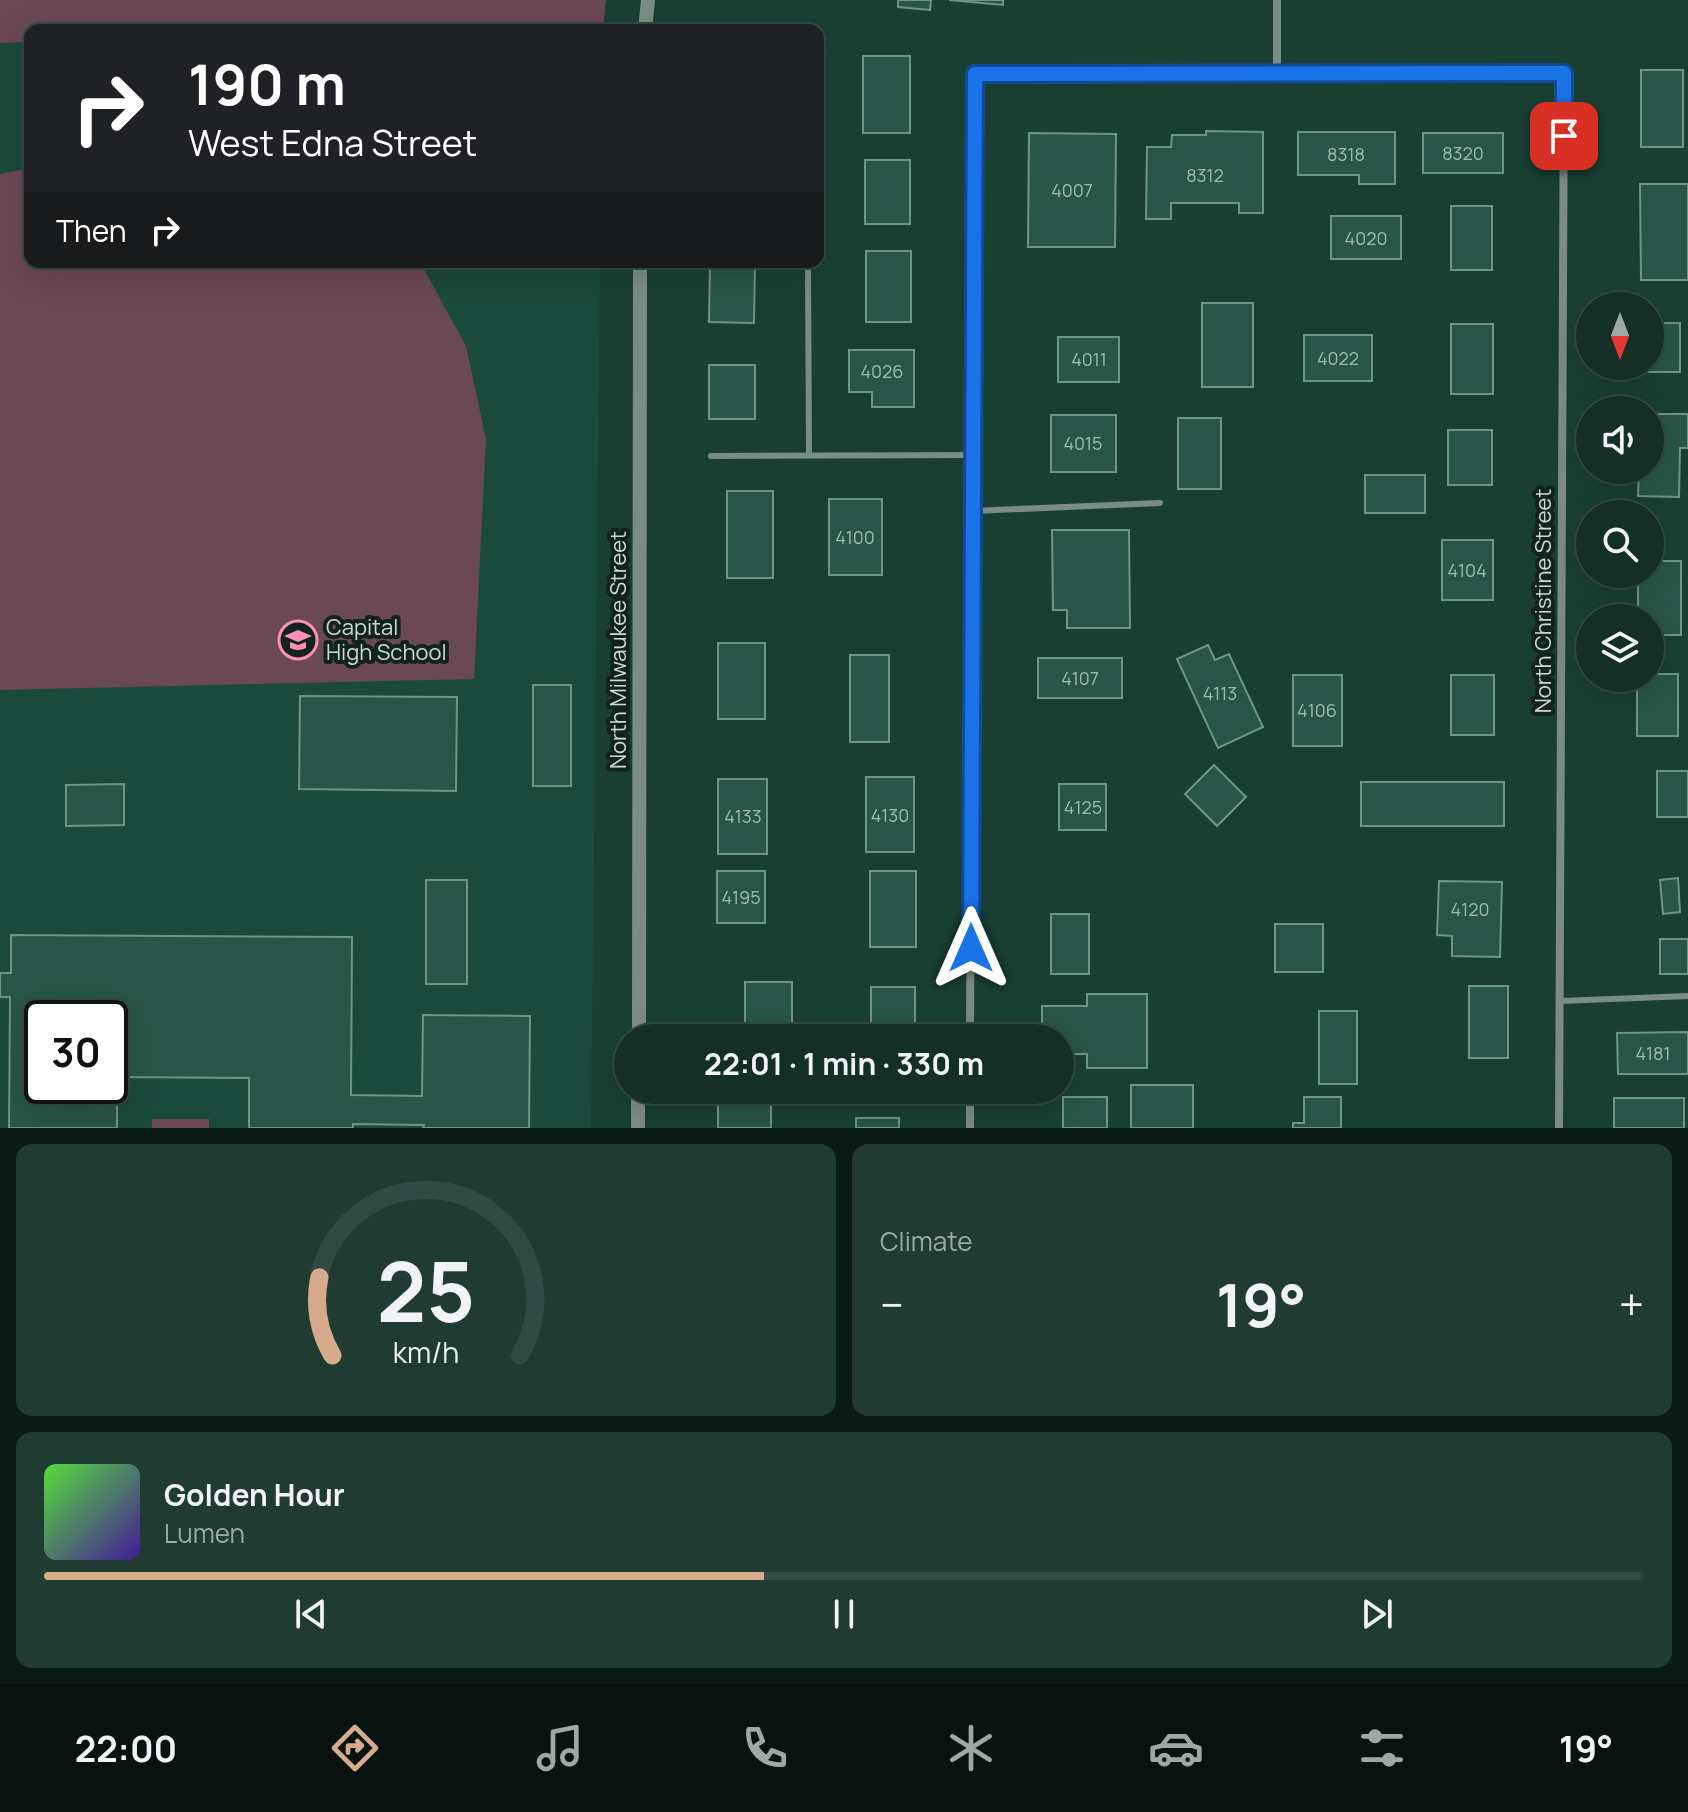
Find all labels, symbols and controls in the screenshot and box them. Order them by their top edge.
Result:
text: 190 m [188,45,346,122]
icon: right [56,56,160,160]
pin [1530,102,1598,170]
icon: arrive [1542,114,1586,158]
text: West Edna Street [188,118,477,167]
house number: 8320 [1442,141,1484,165]
house number: 8318 [1327,142,1365,166]
house number: 8312 [1186,163,1224,187]
house number: 4007 [1051,178,1093,202]
icon: right [143,208,187,252]
text: Then [56,210,127,251]
house number: 4020 [1345,226,1387,250]
north arrow [1576,292,1664,380]
map controls [1576,292,1664,692]
house number: 4022 [1317,346,1359,370]
house number: 4011 [1071,347,1107,371]
house number: 4026 [860,359,904,383]
button: sound [1576,396,1664,484]
house number: 4015 [1063,431,1103,455]
street label: North Christine Street [1528,489,1558,713]
button: search [1576,500,1664,588]
house number: 4100 [835,525,875,549]
street label: North Milwaukee Street [603,531,633,769]
house number: 4104 [1447,558,1487,582]
button: layers [1576,604,1664,692]
place label: Capital High School [326,612,447,667]
school or university icon: Capital High School [277,619,319,661]
house number: 4107 [1061,666,1099,690]
house number: 4113 [1203,681,1237,705]
house number: 4106 [1297,698,1337,722]
house number: 4125 [1064,795,1102,819]
house number: 4130 [871,803,909,827]
house number: 4133 [724,804,762,828]
house number: 4195 [721,885,761,909]
house number: 4120 [1451,897,1489,921]
position arrow [929,906,1013,990]
speed limit sign: 30 [24,1000,128,1104]
house number: 4181 [1635,1041,1671,1065]
text: 22:01 · 1 min · 330 m [704,1043,984,1084]
text: Climate [880,1223,972,1259]
text: 25 [377,1233,475,1347]
text: 19° [1216,1263,1306,1345]
text: − [880,1274,904,1334]
text: + [1619,1274,1644,1334]
text: km/h [393,1333,459,1372]
text: Golden Hour [164,1474,345,1515]
text: Lumen [164,1515,245,1551]
icon: previous [289,1592,333,1636]
icon: pause [822,1592,866,1636]
icon: next [1355,1592,1399,1636]
icon: directions [327,1720,383,1776]
icon: music [532,1720,588,1776]
icon: phone [737,1720,793,1776]
icon: climate [943,1720,999,1776]
icon: car [1148,1720,1204,1776]
icon: filters [1354,1720,1410,1776]
text: 22:00 [75,1724,177,1773]
text: 19° [1559,1724,1613,1773]

